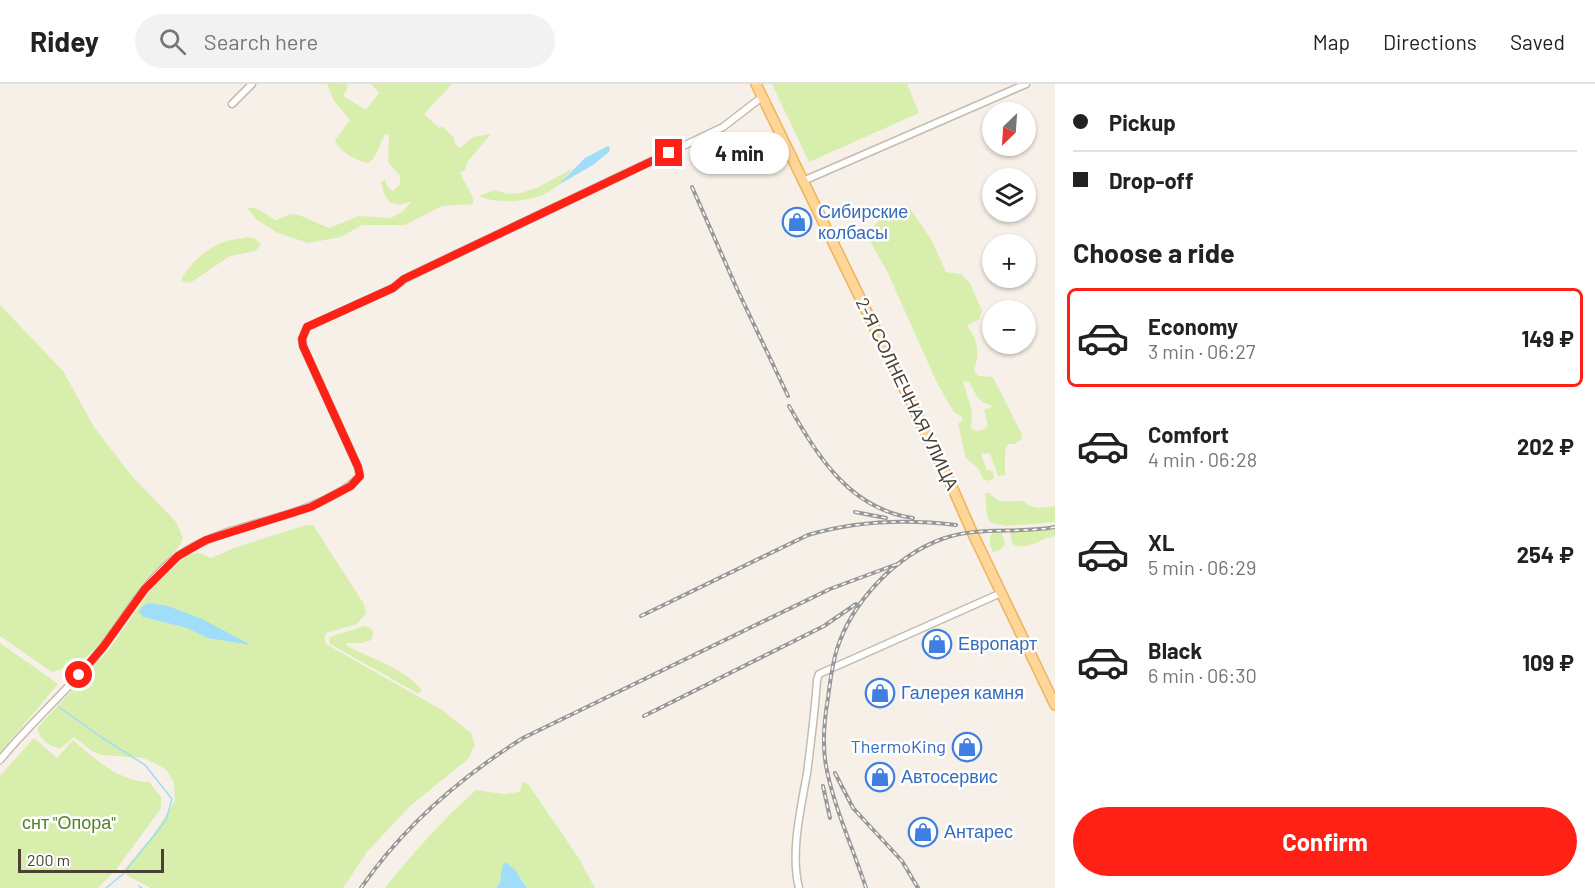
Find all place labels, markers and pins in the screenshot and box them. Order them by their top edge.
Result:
place label: Сибирские колбасы [818,200,908,243]
shop icon: Сибирские колбасы [781,206,813,238]
shop icon: Европарт [921,628,953,660]
place label: Европарт [958,632,1037,654]
shop icon: Галерея камня [864,677,896,709]
place label: Галерея камня [901,681,1024,703]
shop icon: ThermoKing [951,731,983,763]
place label: ThermoKing [851,735,946,757]
shop icon: Автосервис [864,761,896,793]
place label: Автосервис [901,765,998,787]
shop icon: Антарес [907,816,939,848]
place label: Антарес [944,820,1013,842]

